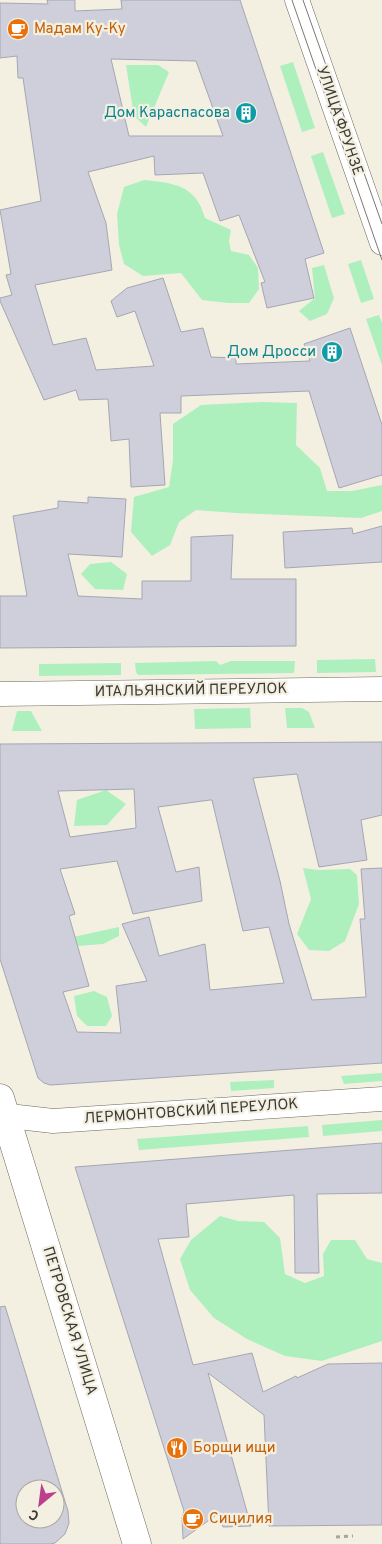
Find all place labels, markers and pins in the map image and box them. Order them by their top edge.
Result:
cafe icon: Мадам Ку-Ку [6,17,30,41]
place label: Мадам Ку-Ку [34,20,126,39]
building icon: Дом Караспасова [234,101,258,125]
place label: Дом Караспасова [104,104,230,123]
building icon: Дом Дросси [320,340,344,364]
place label: Дом Дросси [227,343,316,362]
restaurant icon: Борщи ищи [165,1436,189,1460]
place label: Борщи ищи [193,1439,276,1458]
cafe icon: Сицилия [181,1507,205,1531]
place label: Сицилия [209,1510,272,1529]

